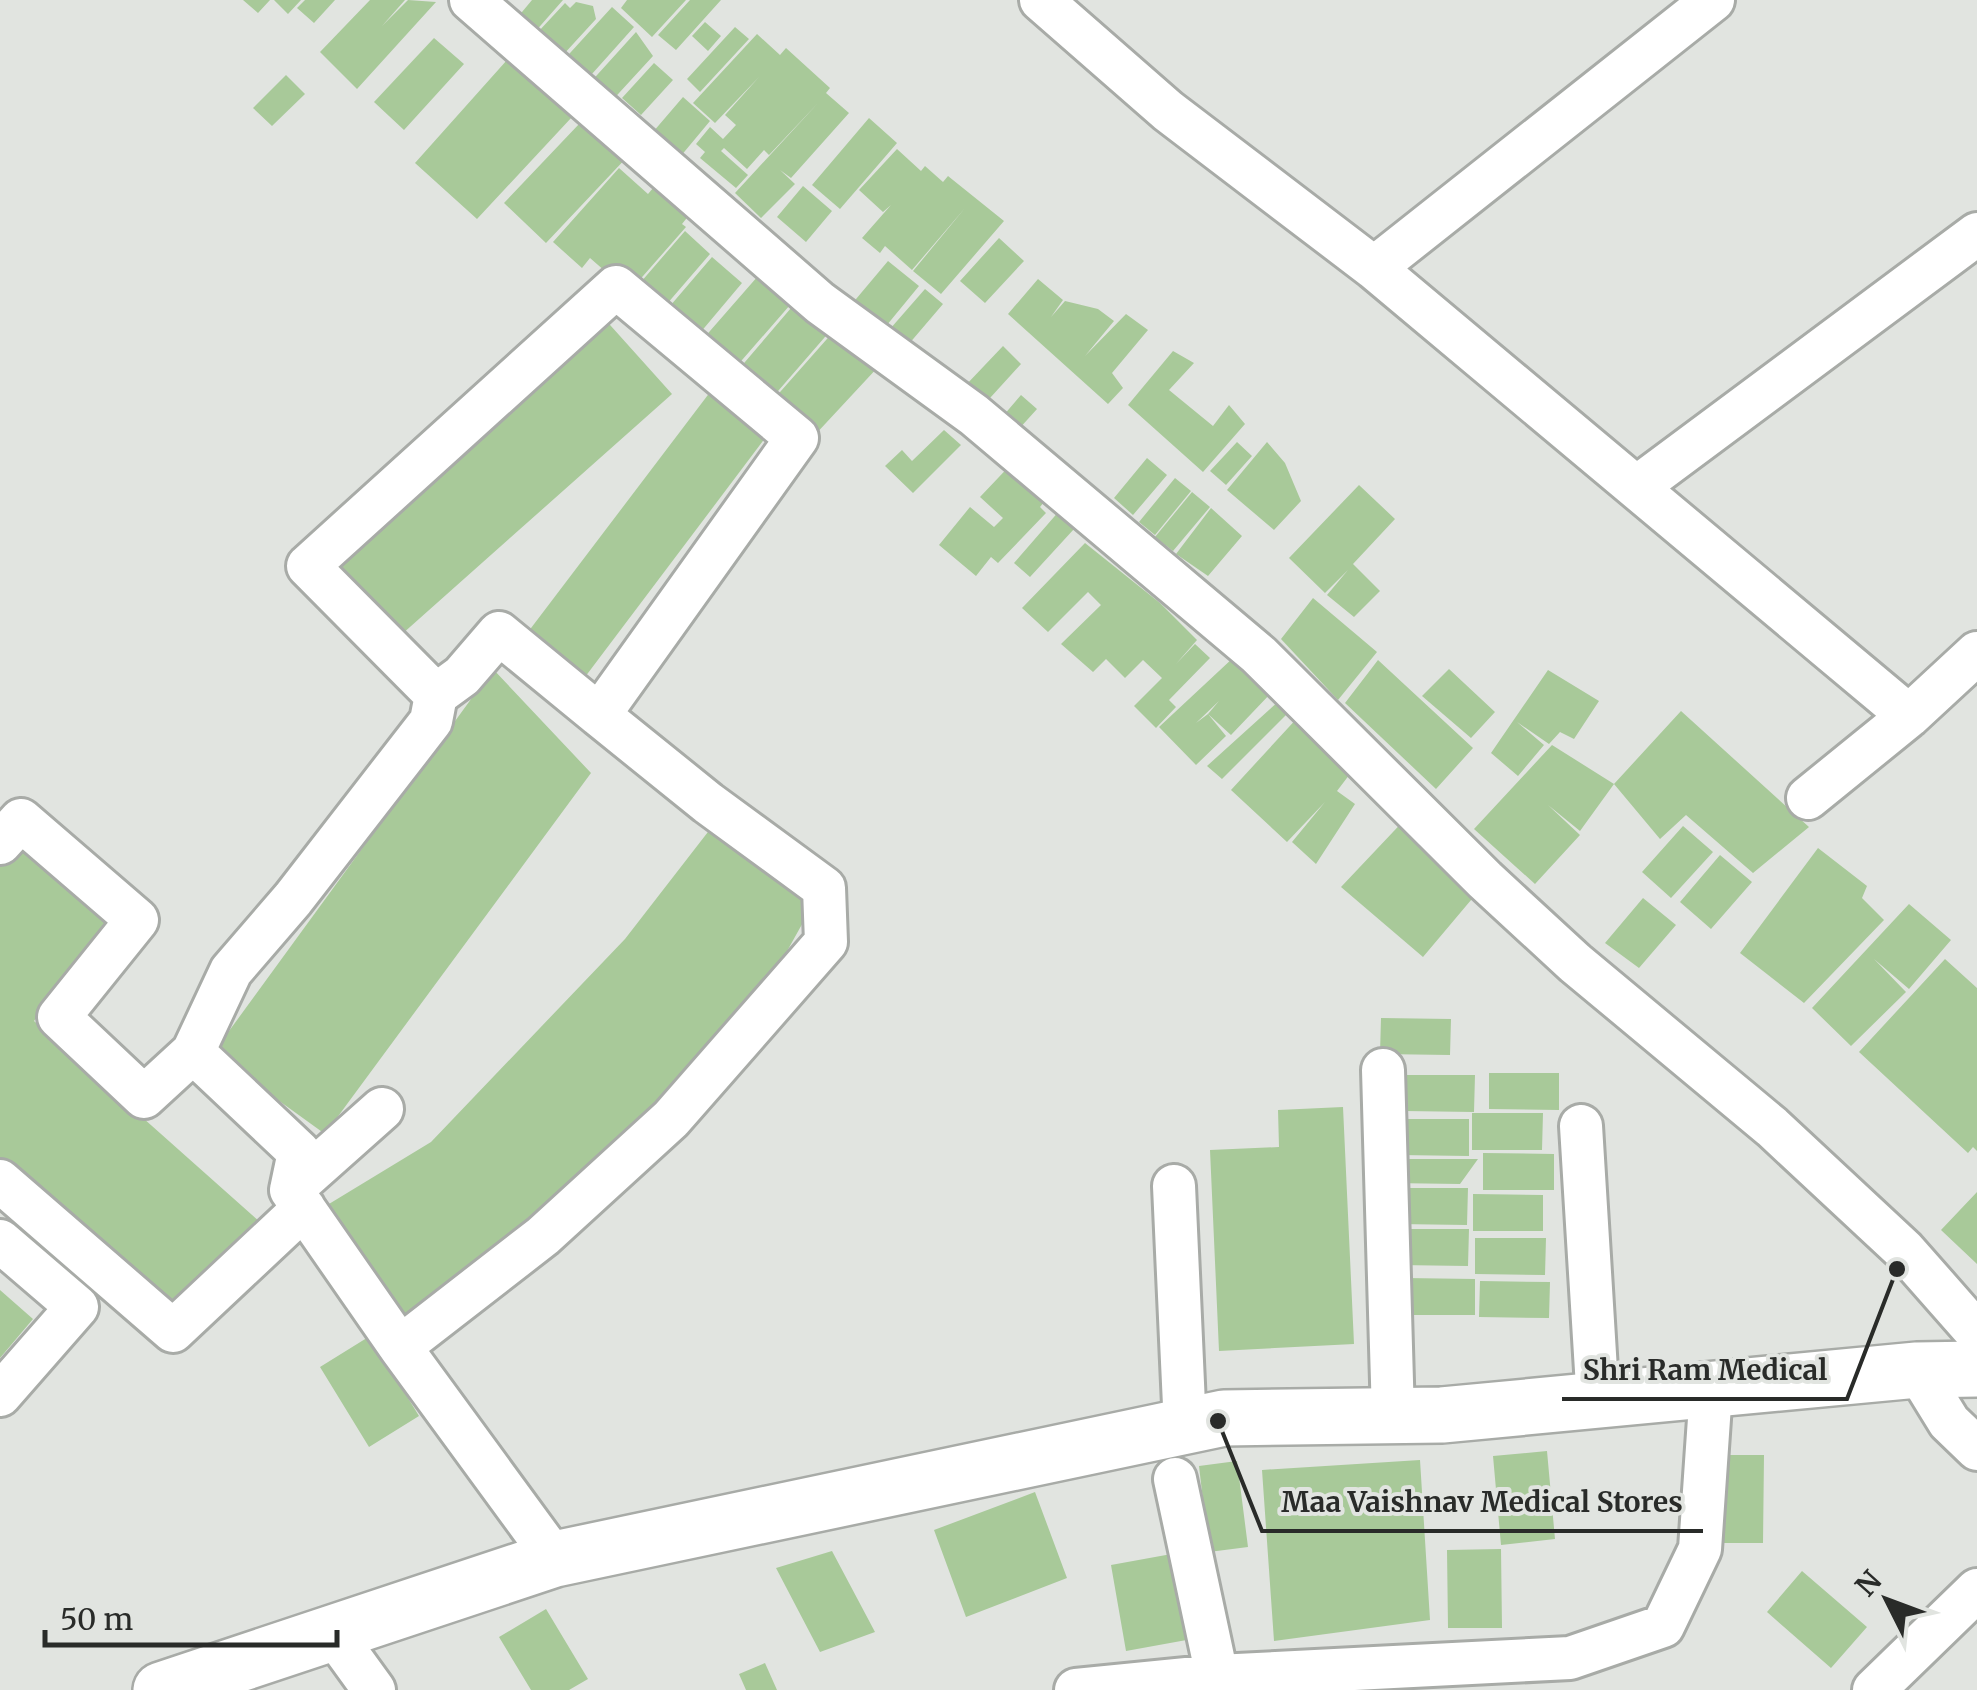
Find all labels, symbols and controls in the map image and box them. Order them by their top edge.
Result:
callout: Shri Ram Medical [1562,1341,1847,1399]
text: Shri Ram Medical [1583,1352,1827,1388]
callout: Maa Vaishnav Medical Stores [1262,1473,1703,1531]
text: Maa Vaishnav Medical Stores [1281,1484,1683,1520]
north arrow [1837,1550,1937,1650]
text: N [1848,1563,1889,1604]
scale bar [45,1585,338,1647]
text: 50 m [60,1600,133,1638]

